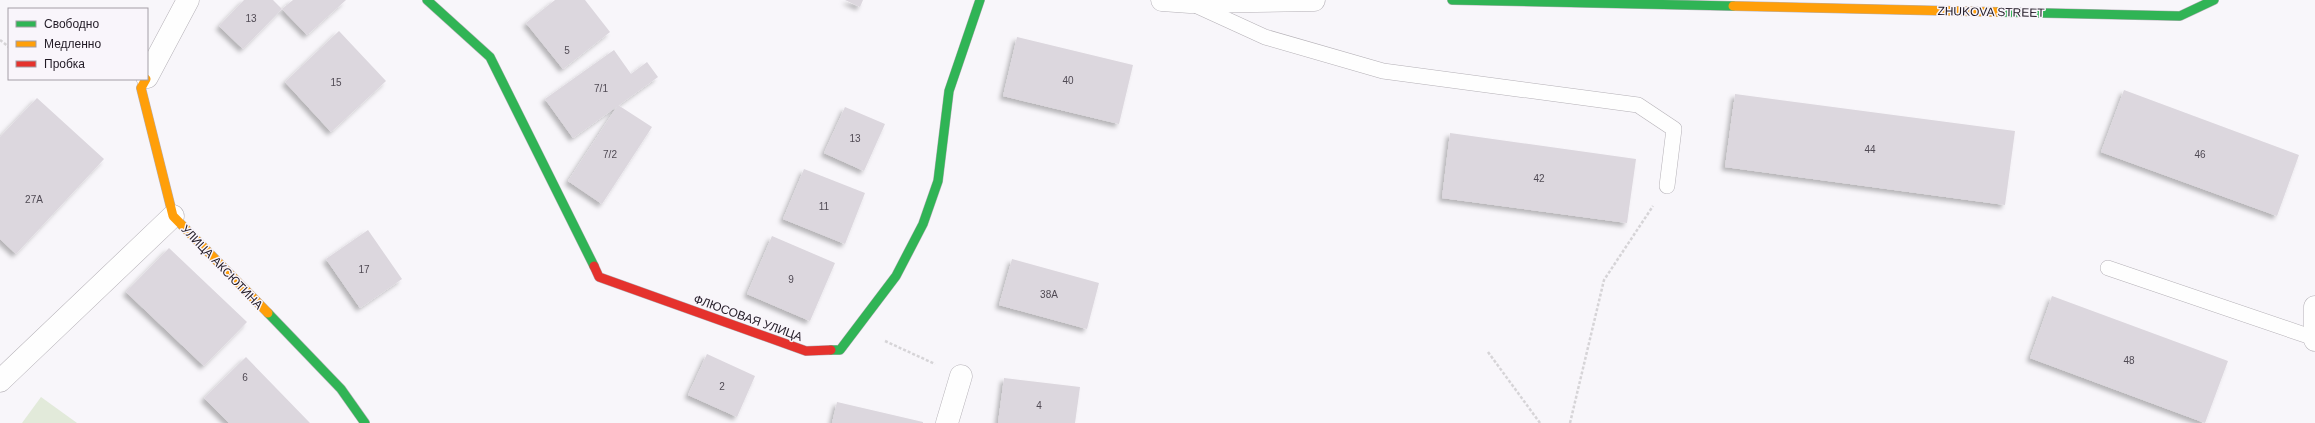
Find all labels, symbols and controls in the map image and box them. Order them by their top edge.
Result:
street label: ZHUKOVA STREET [1937,4,2045,20]
legend [8,8,148,80]
house number: 13 [245,13,257,24]
text: Свободно [44,17,99,31]
text: Медленно [44,37,101,51]
house number: 5 [564,45,570,56]
text: Пробка [44,57,85,71]
house number: 40 [1062,75,1074,86]
house number: 15 [330,77,342,88]
house number: 7/1 [594,83,608,94]
house number: 13 [849,133,861,144]
house number: 44 [1864,144,1876,155]
house number: 7/2 [603,149,617,160]
house number: 46 [2194,149,2206,160]
house number: 42 [1533,173,1545,184]
house number: 27А [25,194,43,205]
house number: 11 [819,201,830,212]
street label: УЛИЦА АКСЮТИНА [178,222,266,312]
house number: 17 [358,264,370,275]
house number: 9 [788,274,794,285]
house number: 38А [1040,289,1058,300]
street label: ФЛЮСОВАЯ УЛИЦА [692,292,804,344]
house number: 48 [2123,355,2135,366]
house number: 6 [242,372,248,383]
house number: 2 [719,381,725,392]
house number: 4 [1036,400,1042,411]

